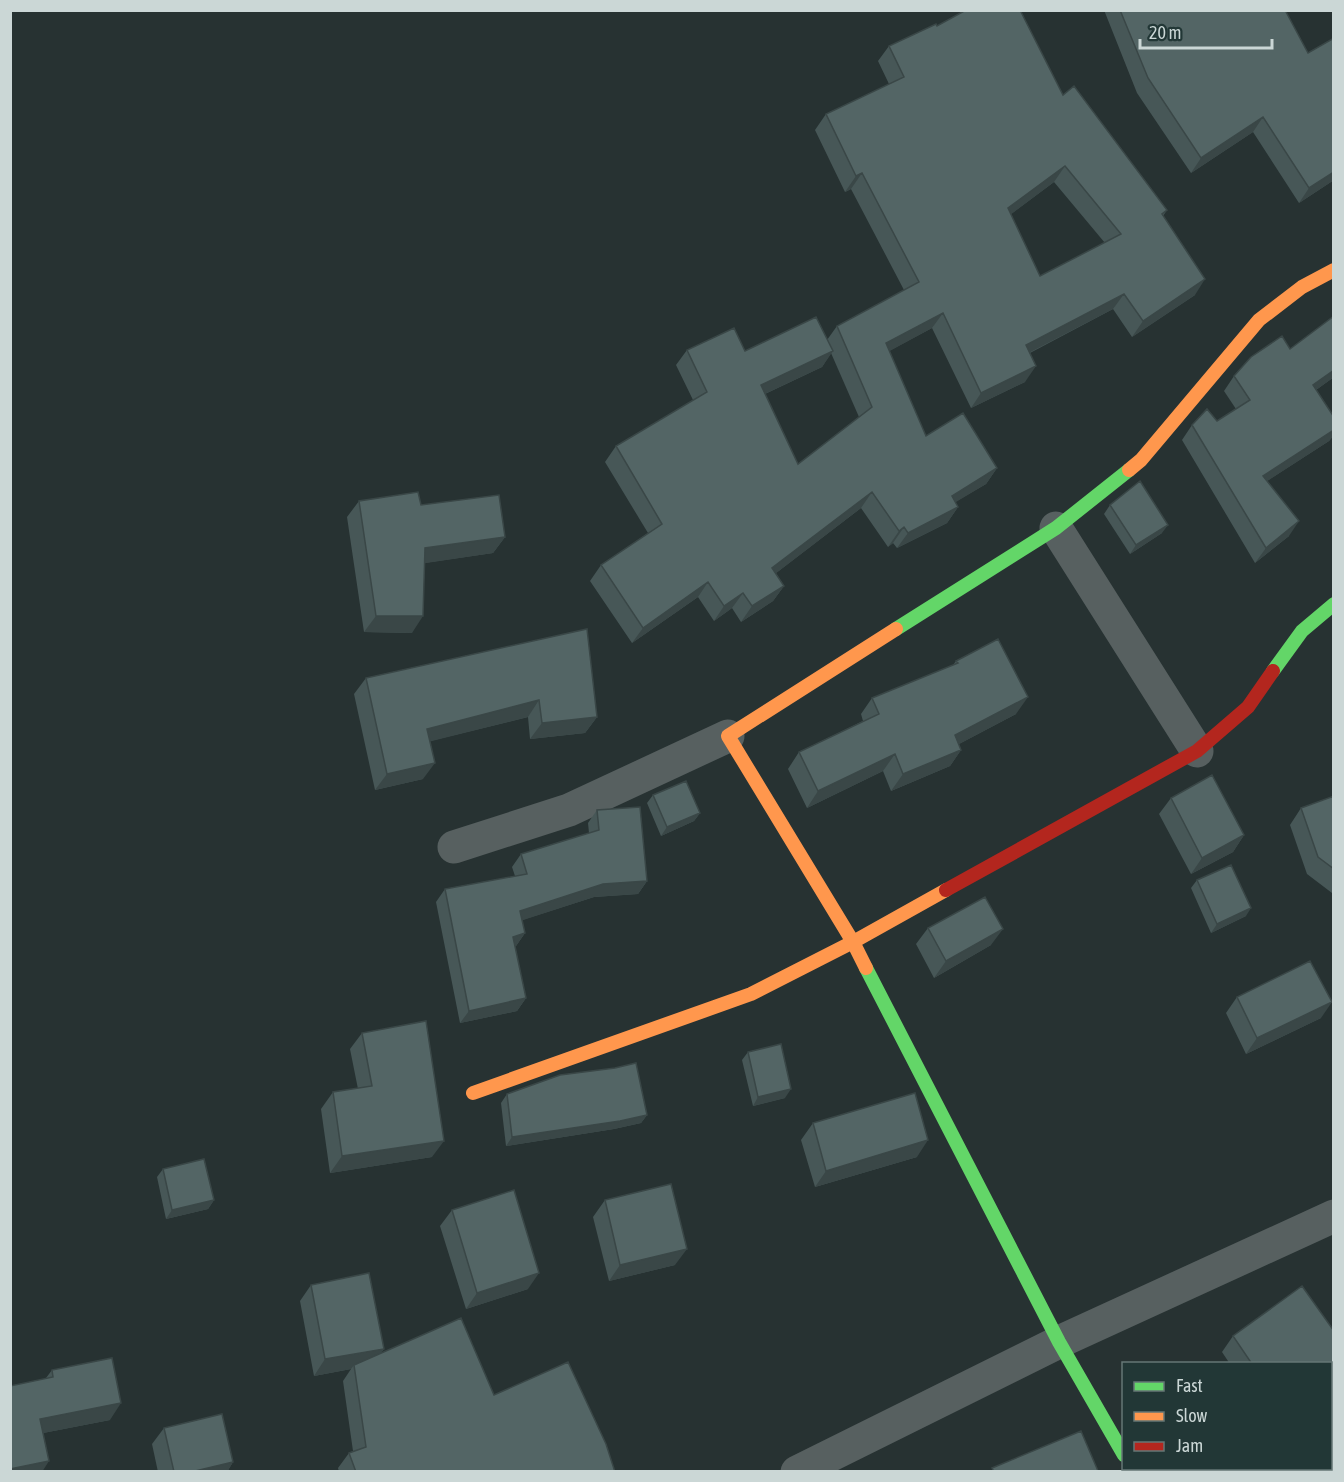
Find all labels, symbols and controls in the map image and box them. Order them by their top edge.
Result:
scale bar [1140,12,1272,50]
text: 20 m [1149,22,1181,43]
legend [1122,1362,1332,1470]
text: Fast [1176,1375,1203,1396]
text: Slow [1176,1405,1207,1426]
text: Jam [1176,1435,1203,1456]

